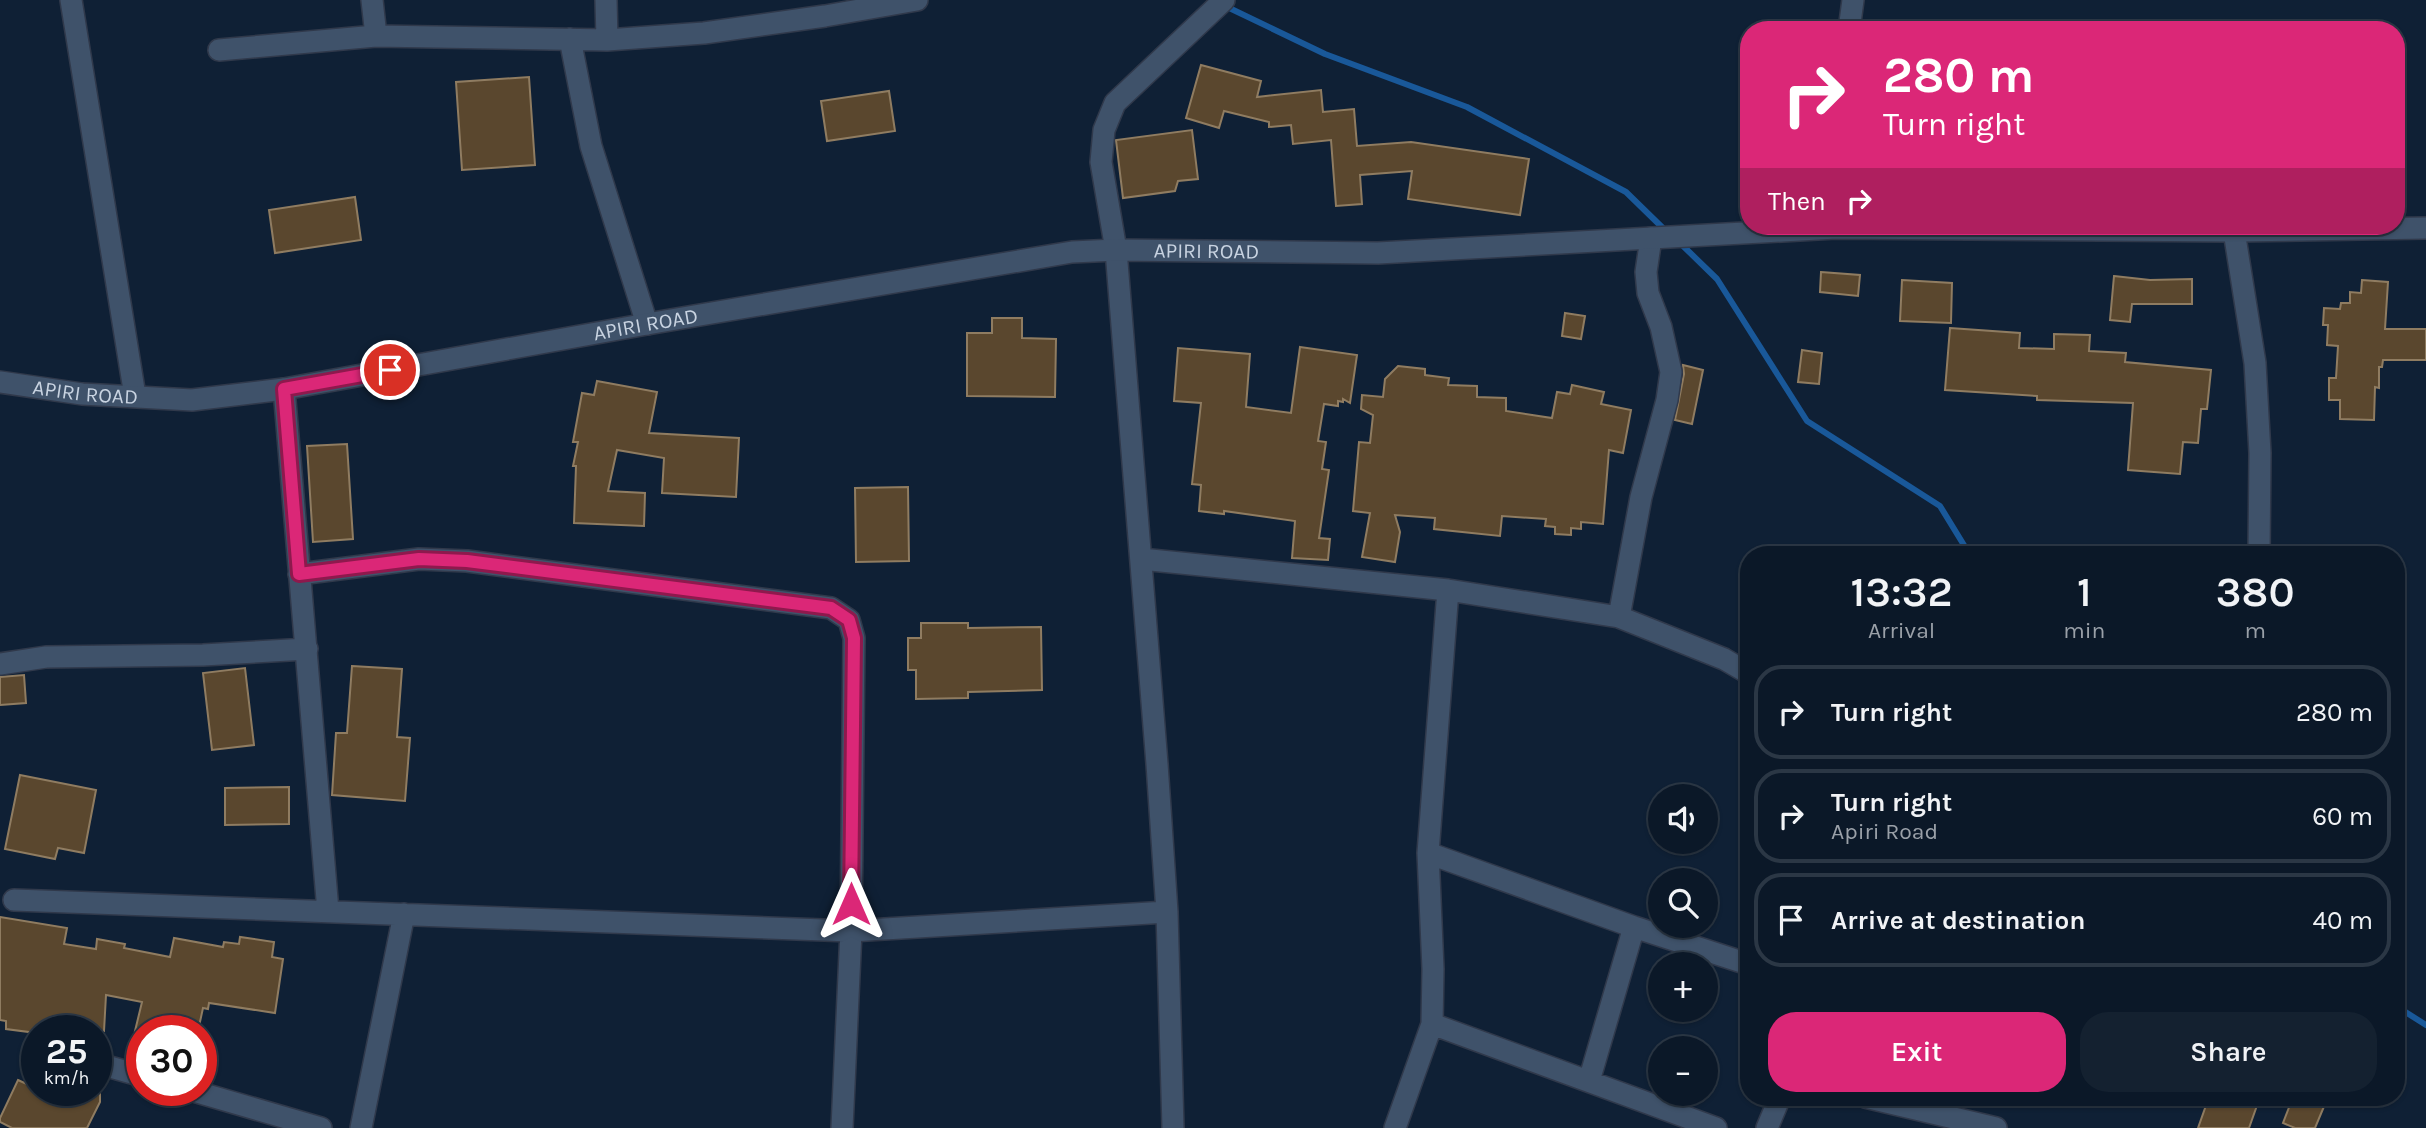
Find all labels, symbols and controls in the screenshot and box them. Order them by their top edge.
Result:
text: 280 m [1883,47,2034,104]
icon: right [1768,49,1859,140]
text: Turn right [1883,106,2025,143]
icon: right [1840,182,1878,220]
text: Then [1768,186,1826,217]
street label: APIRI ROAD [1153,238,1259,264]
street label: APIRI ROAD [591,304,700,345]
pin [360,340,420,400]
icon: arrive [371,351,409,389]
street label: APIRI ROAD [31,375,139,409]
text: 13:32 [1850,567,1953,617]
text: 1 [2077,567,2092,617]
text: 380 [2216,567,2295,617]
text: Arrival [1868,617,1935,644]
text: min [2063,617,2105,644]
text: m [2244,617,2266,644]
icon: right [1772,693,1810,731]
text: Turn right [1831,697,1952,728]
text: 280 m [2296,697,2373,728]
map controls [1648,784,1718,1106]
button: sound [1648,784,1718,854]
text: Turn right [1831,787,1952,818]
icon: right [1772,797,1810,835]
text: 60 m [2312,801,2373,832]
text: Apiri Road [1831,818,1938,845]
position arrow [814,867,888,941]
button: search [1648,868,1718,938]
icon: arrive [1772,901,1810,939]
text: Arrive at destination [1831,905,2085,936]
text: 40 m [2313,905,2373,936]
button: + [1648,952,1718,1022]
button: Exit [1768,1012,2066,1092]
button: Share [2080,1012,2377,1092]
speed limit sign: 30 [126,1015,217,1106]
text: 25 [46,1031,87,1072]
button: − [1648,1036,1718,1106]
text: km/h [44,1067,89,1089]

